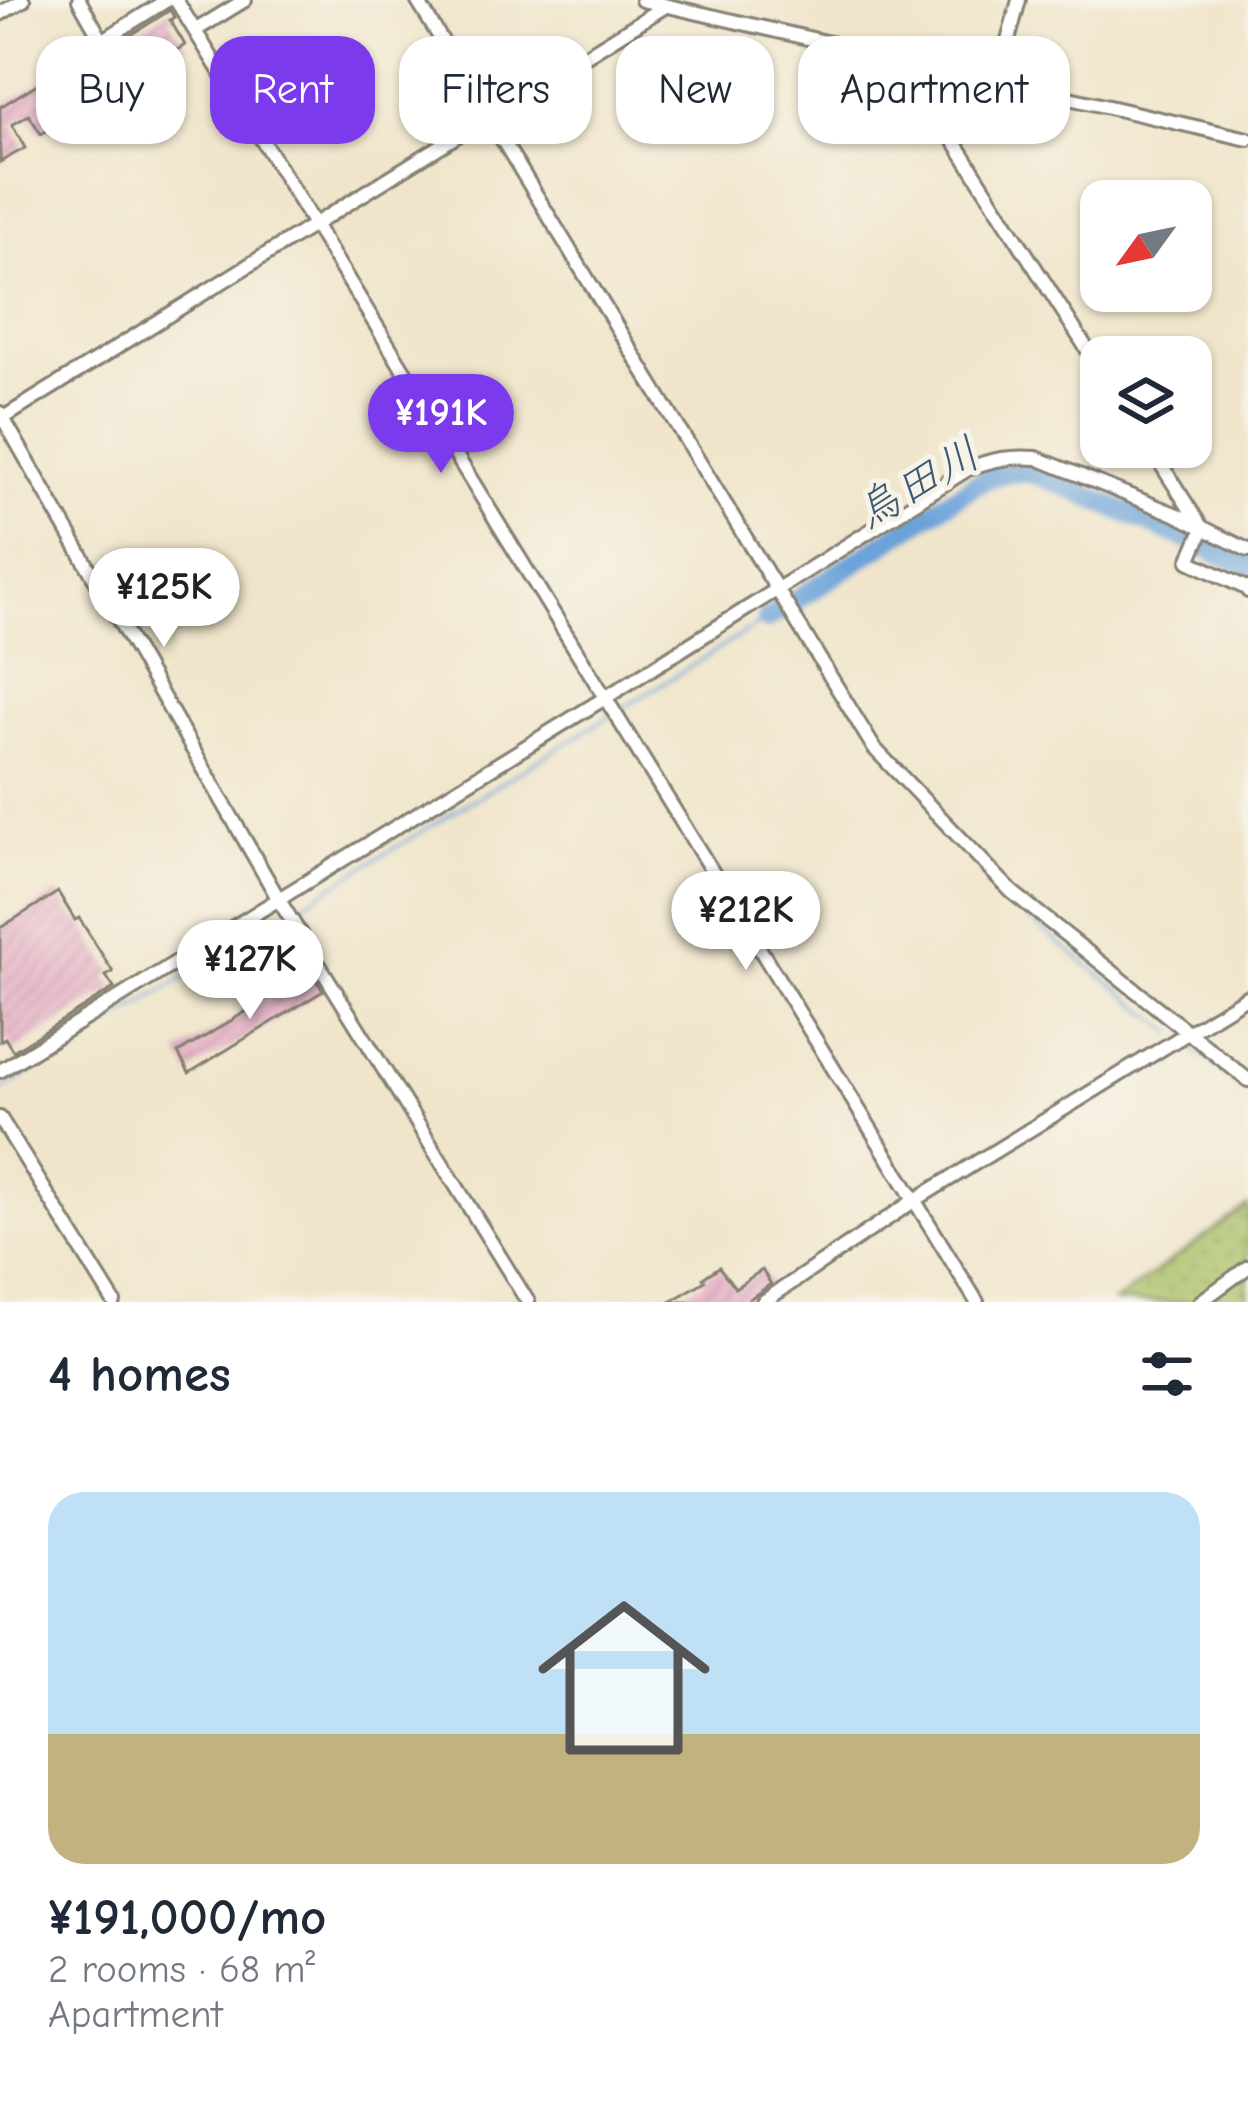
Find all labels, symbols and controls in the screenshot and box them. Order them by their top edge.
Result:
chip: Buy [36,36,186,144]
chip: Rent [210,36,375,144]
chip: Filters [399,36,592,144]
chip: New [616,36,774,144]
chip: Apartment [798,36,1070,144]
north arrow [1080,180,1212,312]
map controls [1080,180,1212,468]
button: layers [1080,336,1212,468]
pin: ¥191K [357,374,525,476]
text: ¥191K [395,390,487,435]
water label: 烏田川 [846,427,989,539]
pin: ¥125K [80,548,248,650]
text: ¥125K [116,564,212,609]
pin: ¥212K [662,871,830,973]
text: ¥212K [698,887,794,932]
pin: ¥127K [166,920,334,1022]
text: ¥127K [203,936,297,981]
icon: filters [1134,1341,1200,1407]
text: 4 homes [48,1345,231,1404]
icon: home [516,1570,732,1786]
text: ¥191,000/mo [48,1888,326,1947]
text: 2 rooms · 68 m² [48,1947,315,1992]
text: Apartment [48,1992,223,2037]

